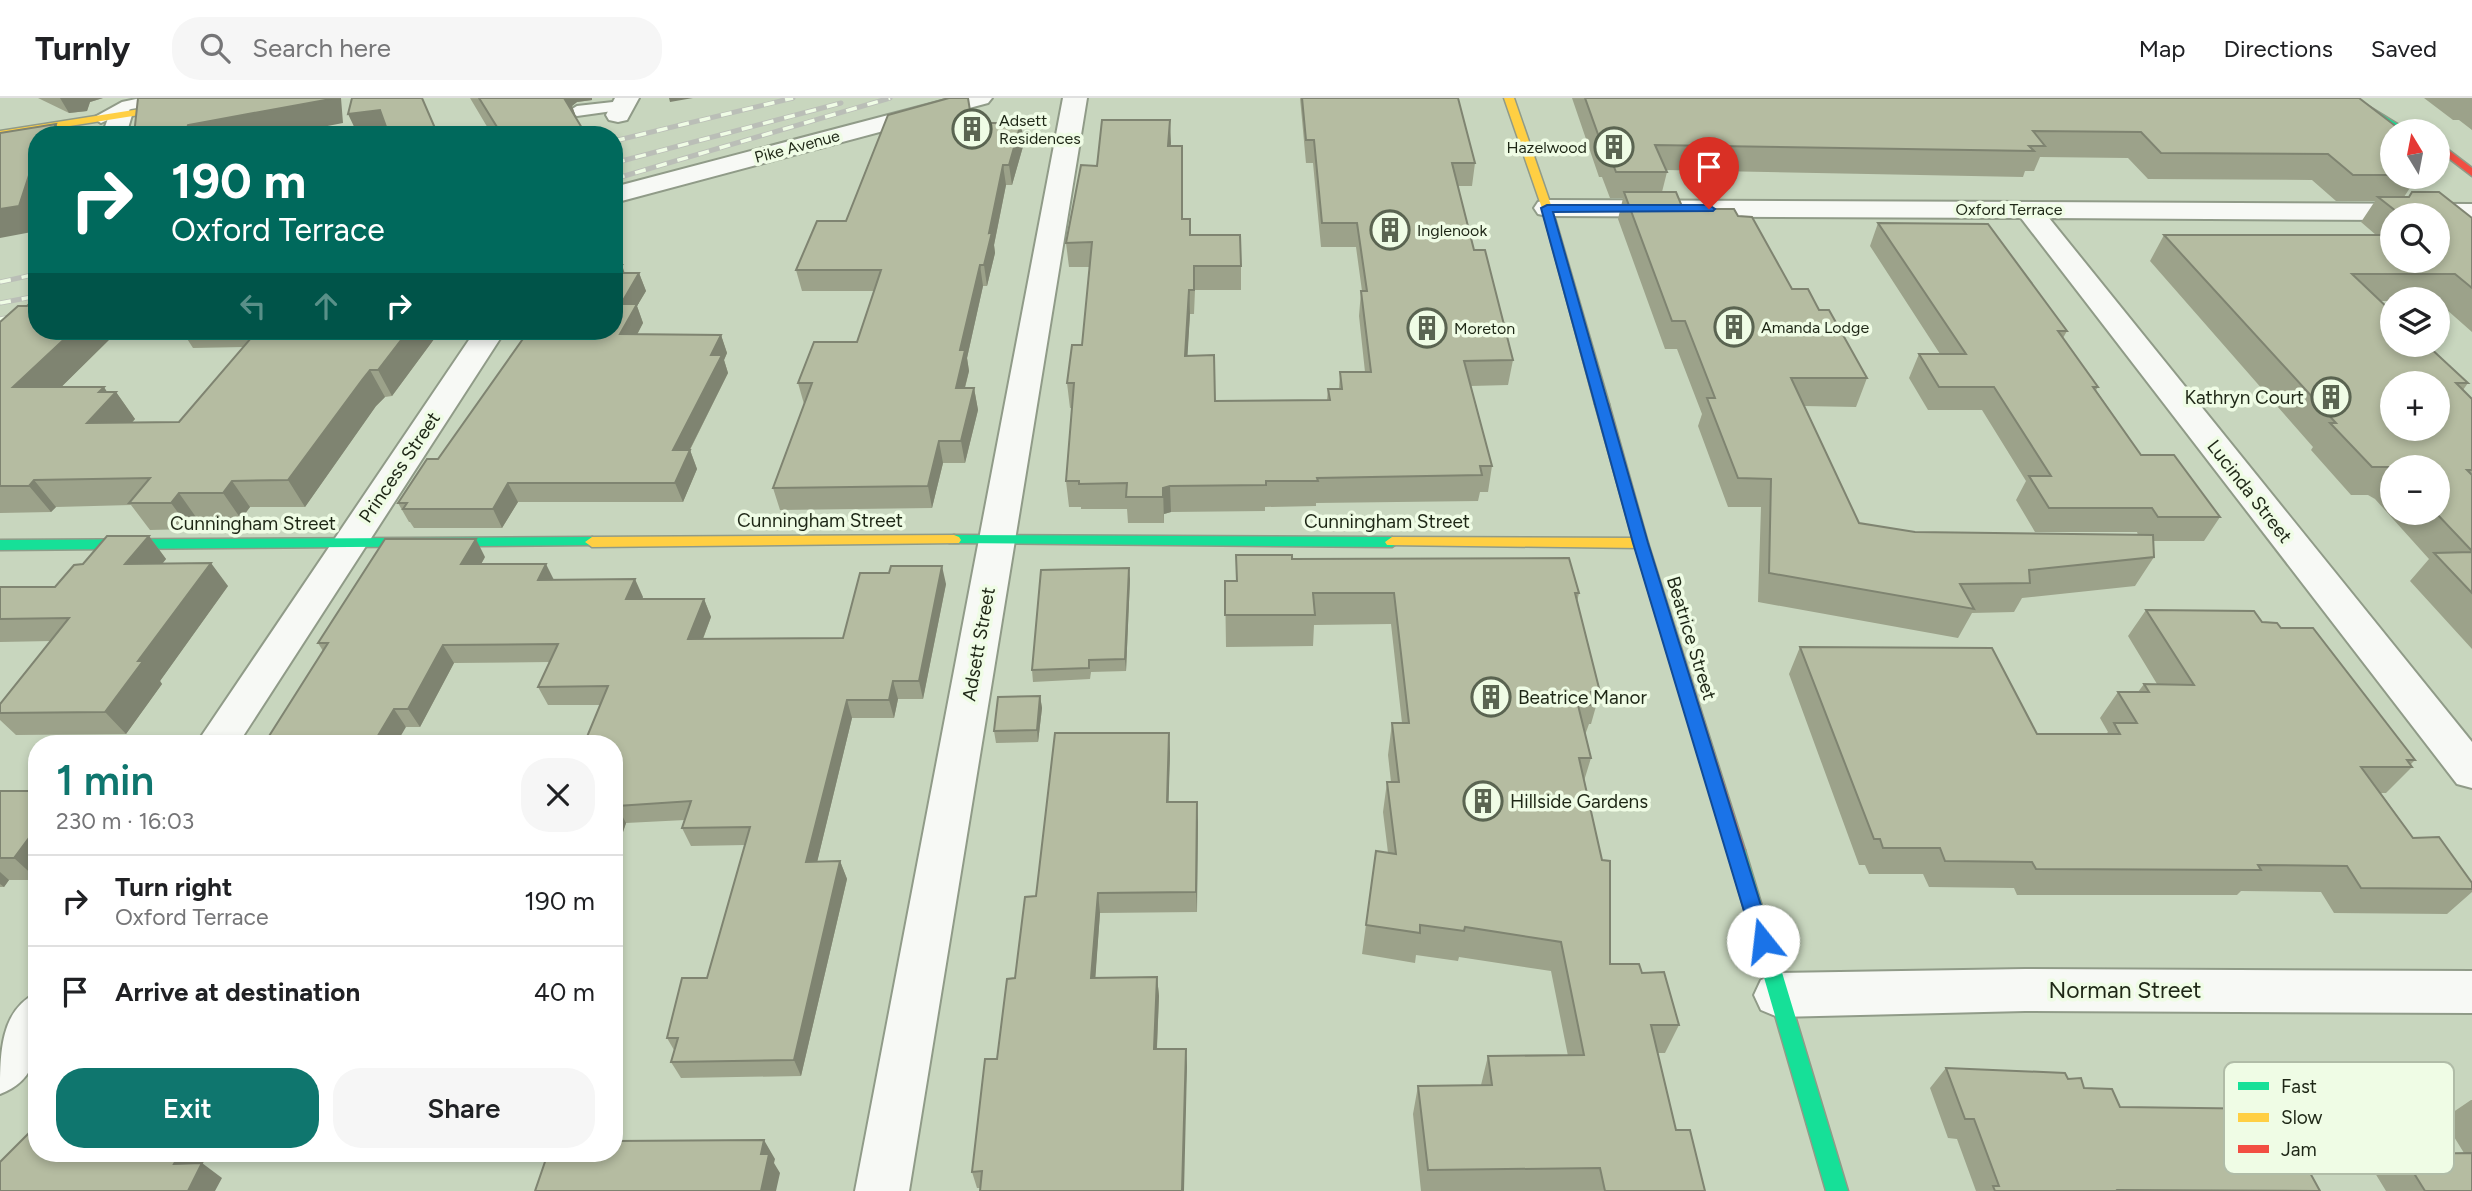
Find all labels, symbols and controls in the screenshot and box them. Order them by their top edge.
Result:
search box [172,17,662,80]
text: Turnly [35,29,130,68]
icon: search [196,29,234,67]
text: Search here [252,32,391,64]
text: Map [2139,34,2185,63]
text: Directions [2223,34,2333,63]
text: Saved [2371,34,2437,63]
building icon: Adsett Residences [951,108,993,150]
place label: Adsett Residences [999,111,1081,148]
north arrow [2380,119,2450,189]
map controls [2380,119,2450,525]
street label: Pike Avenue [752,126,842,167]
building icon: Hazelwood [1593,126,1635,168]
pin [1679,137,1739,209]
place label: Hazelwood [1506,138,1587,157]
icon: arrive [1690,148,1728,186]
text: 190 m [171,151,306,210]
icon: right [56,154,147,245]
street label: Oxford Terrace [1956,200,2063,219]
button: search [2380,203,2450,273]
building icon: Inglenook [1369,209,1411,251]
text: Oxford Terrace [171,211,385,249]
place label: Inglenook [1417,221,1487,240]
icon: left [234,287,272,325]
icon: ahead [307,287,345,325]
icon: right [380,287,418,325]
button: layers [2380,287,2450,357]
building icon: Amanda Lodge [1713,306,1755,348]
building icon: Moreton [1406,307,1448,349]
place label: Amanda Lodge [1761,318,1869,337]
place label: Moreton [1454,319,1515,338]
button: + [2380,371,2450,441]
building icon: Kathryn Court [2310,376,2352,418]
place label: Kathryn Court [2184,386,2304,409]
street label: Princess Street [354,408,445,527]
street label: Lucinda Street [2202,435,2297,547]
button: − [2380,455,2450,525]
street label: Cunningham Street [737,509,903,532]
street label: Cunningham Street [1304,510,1470,533]
street label: Cunningham Street [170,512,336,535]
street label: Beatrice Street [1662,573,1721,703]
street label: Adsett Street [957,585,1000,703]
building icon: Beatrice Manor [1470,676,1512,718]
place label: Beatrice Manor [1518,686,1647,709]
text: 1 min [56,755,154,806]
button: close [521,758,595,832]
building icon: Hillside Gardens [1462,780,1504,822]
place label: Hillside Gardens [1510,790,1648,813]
text: 230 m · 16:03 [56,807,194,835]
text: Turn right [115,871,232,903]
icon: right [56,882,94,920]
text: 190 m [524,885,595,917]
text: Oxford Terrace [115,903,269,931]
position arrow [1726,904,1800,978]
icon: arrive [56,973,94,1011]
text: Arrive at destination [115,976,360,1008]
text: 40 m [534,976,595,1008]
street label: Norman Street [2048,976,2202,1004]
legend [2224,1062,2454,1174]
button: Exit [56,1068,319,1148]
button: Share [333,1068,595,1148]
text: Fast [2281,1075,2317,1098]
text: Slow [2281,1106,2323,1129]
text: Jam [2281,1138,2317,1161]

